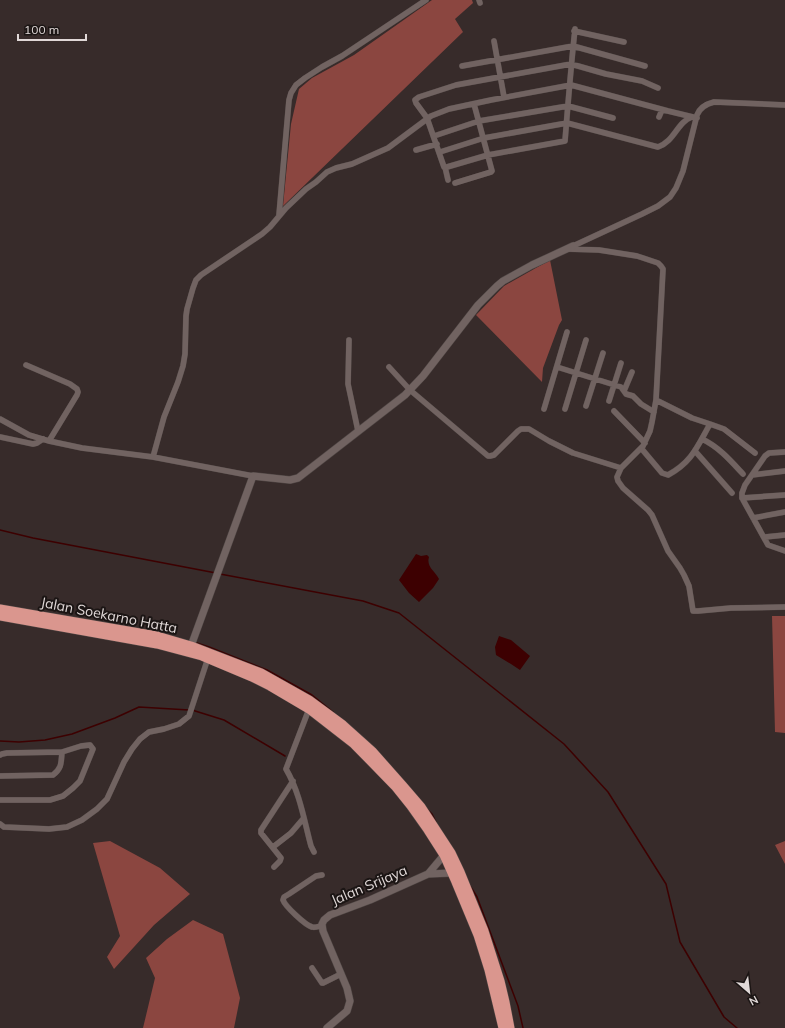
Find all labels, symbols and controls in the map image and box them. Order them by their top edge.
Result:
scale bar [18,16,86,42]
text: 100 m [24,22,59,37]
street label: Jalan Soekarno Hatta [39,593,179,637]
street label: Jalan Srijaya [328,861,410,909]
north arrow [729,972,769,1012]
text: N [747,993,761,1009]

